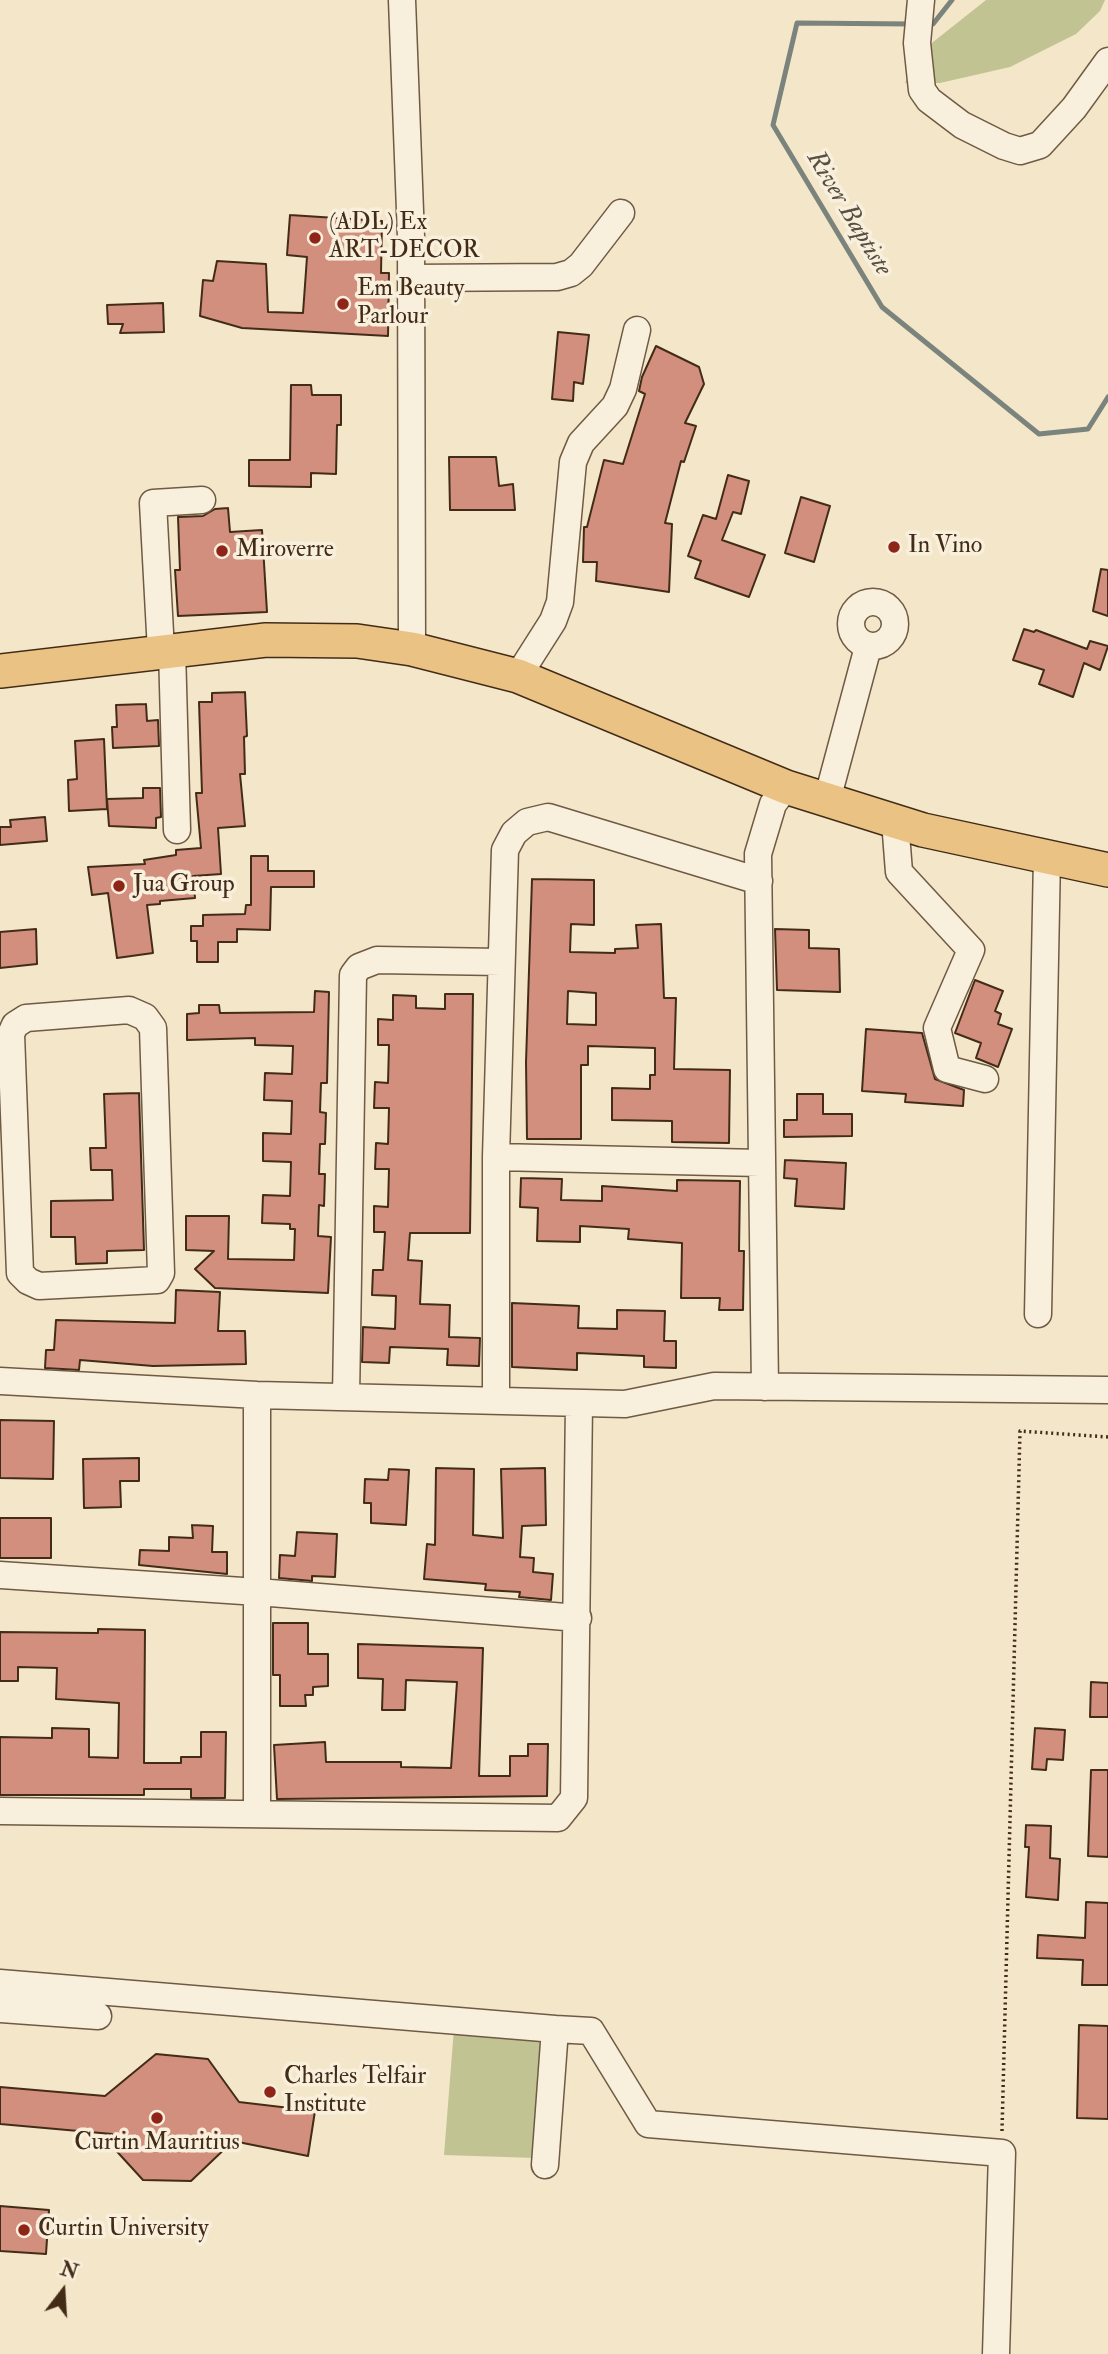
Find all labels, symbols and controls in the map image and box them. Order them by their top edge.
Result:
water label: River Baptiste [798,146,898,282]
place label: (ADL) Ex ART-DECOR [329,210,480,266]
marker: (ADL) Ex ART-DECOR [307,230,323,246]
place label: Em Beauty Parlour [357,276,464,332]
marker: Em Beauty Parlour [335,296,351,312]
place label: In Vino [908,533,982,561]
place label: Miroverre [236,537,334,565]
marker: In Vino [886,539,902,555]
marker: Miroverre [214,543,230,559]
place label: Jua Group [133,872,235,900]
marker: Jua Group [111,878,127,894]
place label: Charles Telfair Institute [284,2064,426,2120]
marker: Charles Telfair Institute [262,2084,278,2100]
marker: Curtin Mauritius [149,2110,165,2126]
place label: Curtin Mauritius [74,2130,240,2158]
place label: Curtin University [38,2216,208,2244]
marker: Curtin University [16,2222,32,2238]
north arrow [28,2256,98,2326]
text: N [57,2257,81,2285]

